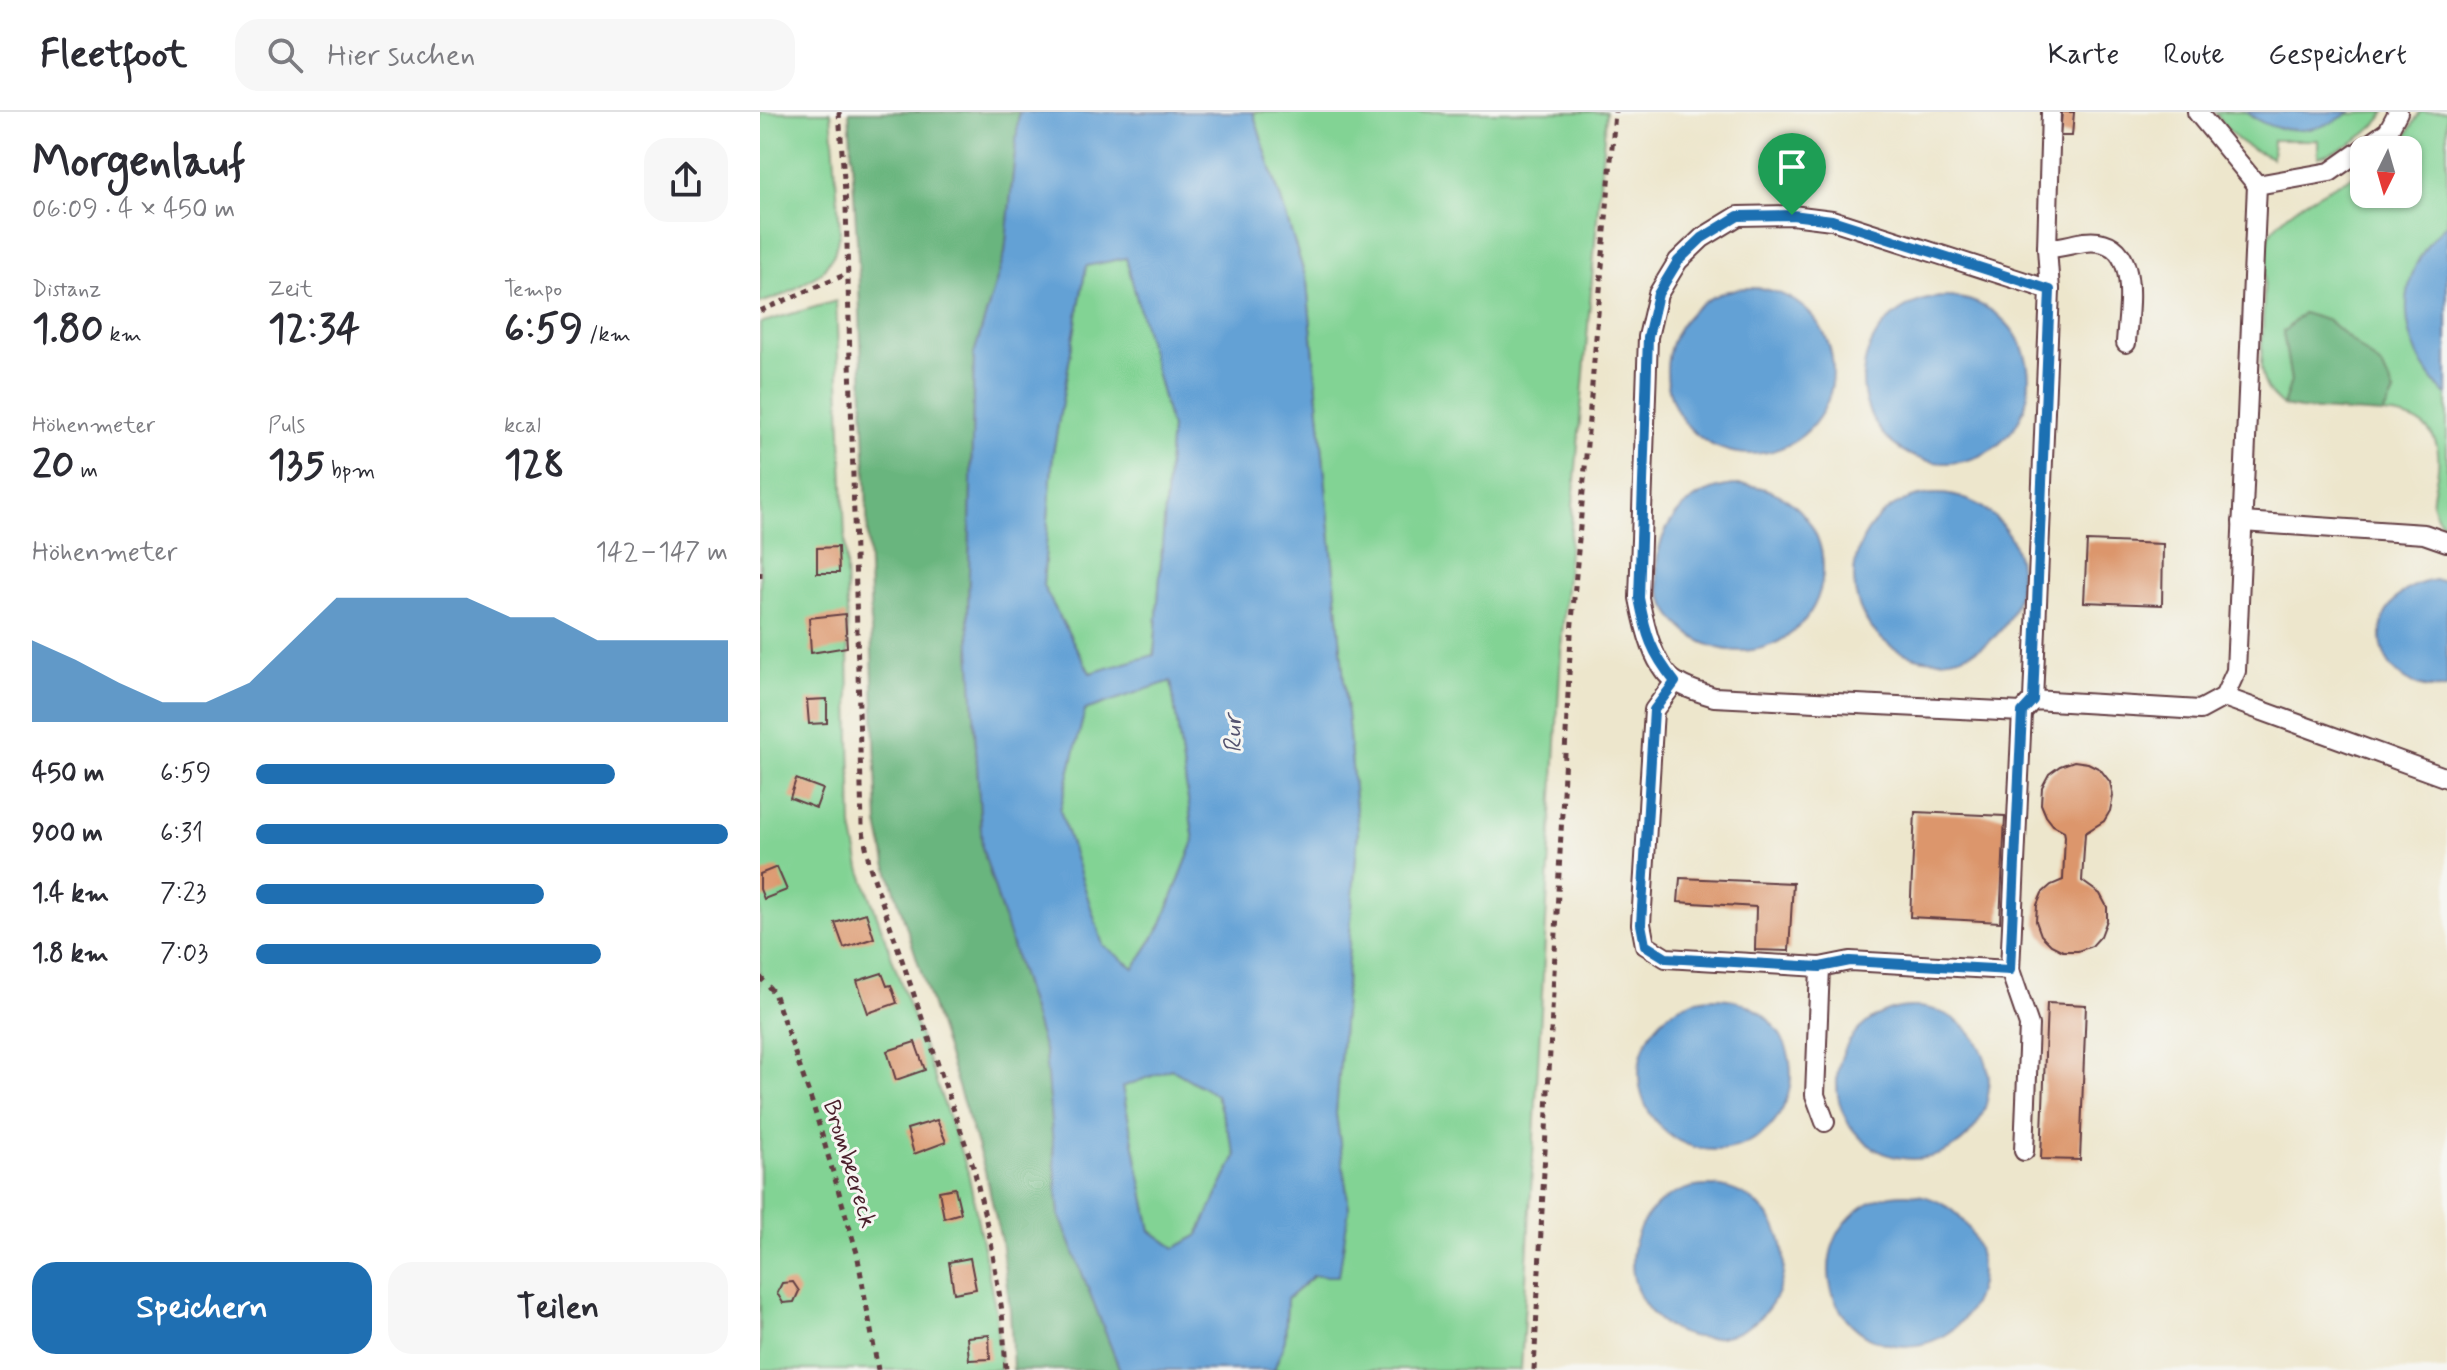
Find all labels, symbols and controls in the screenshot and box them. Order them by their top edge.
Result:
search box [235,19,795,91]
text: Fleetfoot [40,31,187,80]
icon: search [263,33,307,77]
text: Hier suchen [327,36,475,75]
text: Karte [2048,37,2119,74]
text: Route [2163,37,2224,74]
text: Gespeichert [2268,37,2407,74]
pin [1758,133,1826,215]
text: Morgenlauf [32,134,245,192]
north arrow [2350,136,2422,208]
map controls [2350,136,2422,208]
button: share [644,138,728,222]
icon: arrive [1770,145,1814,189]
text: 06:09 · 4 × 450 m [32,193,235,227]
text: Distanz [32,276,101,304]
text: Zeit [268,276,313,304]
text: Tempo [504,276,562,304]
text: 1.80 [32,304,104,356]
text: 12:34 [268,304,360,356]
text: 6:59 [504,304,583,356]
text: km [104,321,142,349]
text: /km [583,321,631,349]
text: Höhenmeter [32,412,155,440]
text: Puls [268,412,305,440]
text: kcal [504,412,541,440]
text: 20 [32,440,74,492]
text: 135 [268,440,325,492]
text: 128 [504,440,565,492]
text: m [74,457,98,485]
text: bpm [325,457,375,485]
text: Höhenmeter [32,536,178,570]
text: 142–147 m [595,536,728,570]
water label: Rur [1217,711,1251,754]
text: 450 m [32,757,104,791]
text: 6:59 [160,757,211,791]
text: 900 m [32,817,103,851]
text: 6:31 [160,817,203,851]
text: 1.4 km [32,877,109,911]
text: 7:23 [160,877,206,911]
text: 1.8 km [32,937,109,971]
text: 7:03 [160,937,208,971]
street label: Brombeereck [815,1096,883,1232]
button: Speichern [32,1262,372,1354]
button: Teilen [388,1262,728,1354]

